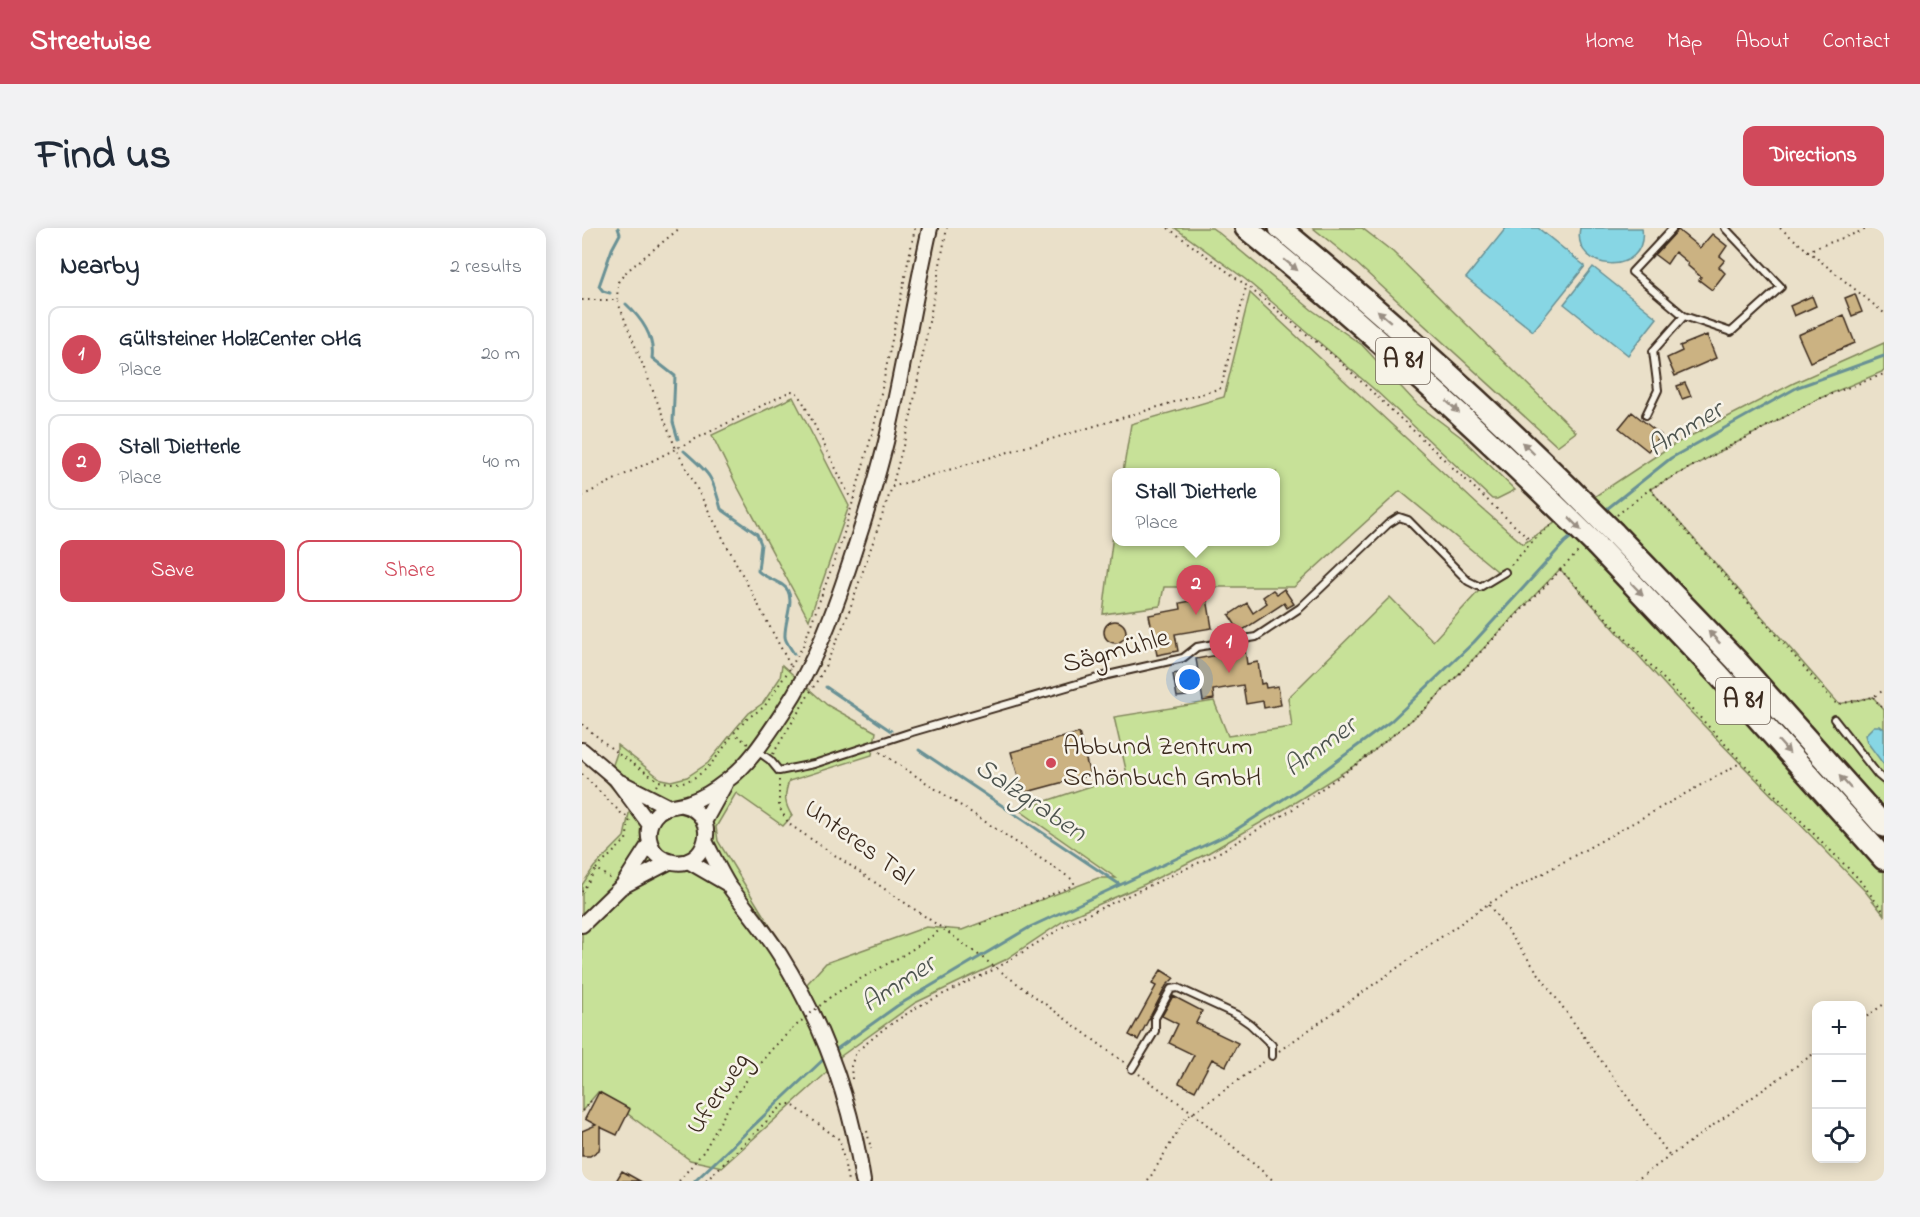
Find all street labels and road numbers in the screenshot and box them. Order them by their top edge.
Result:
road number: A 81 [1376,338,1430,384]
street label: Sägmühle [1058,619,1175,685]
road number: A 81 [1716,678,1770,724]
street label: Unteres Tal [795,790,921,896]
street label: Uferweg [677,1045,761,1143]

